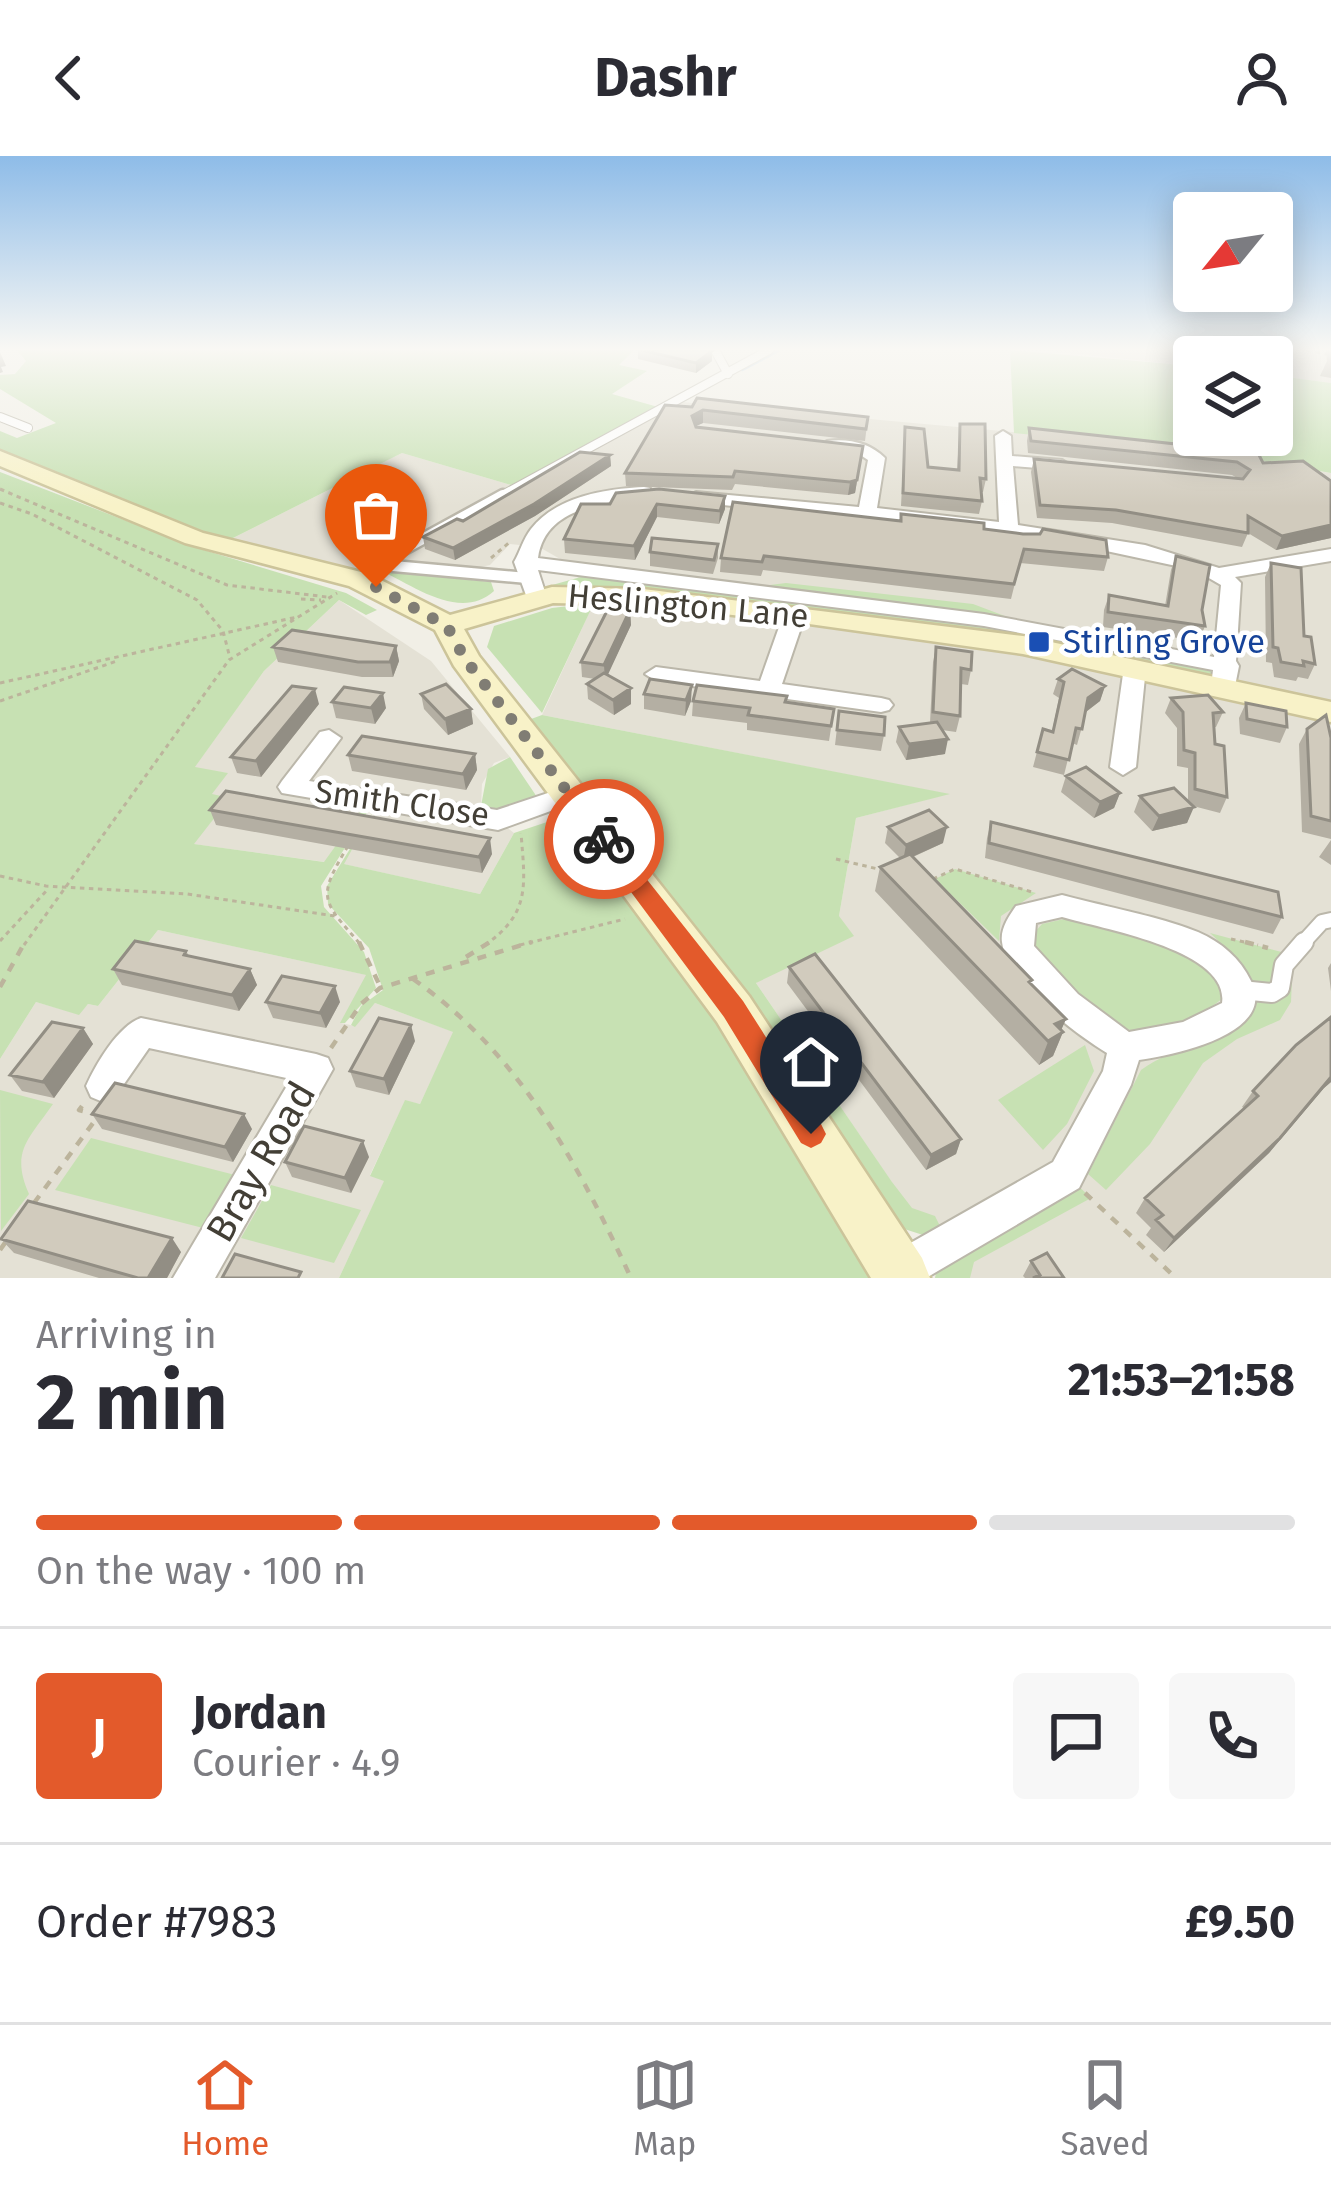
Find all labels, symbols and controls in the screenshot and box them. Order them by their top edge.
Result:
icon: back [36,45,102,111]
icon: person [1229,45,1295,111]
text: Dashr [594,46,737,110]
north arrow [1173,192,1293,312]
map controls [1173,192,1293,456]
button: layers [1173,336,1293,456]
pin [325,464,427,587]
icon: bag [343,482,409,548]
street label: Heslington Lane [566,576,810,636]
place label: Stirling Grove [1063,622,1265,662]
marker: Stirling Grove [1026,629,1052,655]
street label: Smith Close [312,771,492,835]
courier [544,779,664,899]
icon: bike [571,806,637,872]
pin [760,1011,862,1134]
icon: home [778,1029,844,1095]
street label: Bray Road [197,1074,325,1250]
text: Arriving in [36,1312,217,1358]
text: 21:53–21:58 [1068,1353,1295,1407]
text: 2 min [36,1356,228,1450]
text: On the way · 100 m [36,1548,366,1594]
button: chat [1013,1673,1139,1799]
button: phone [1169,1673,1295,1799]
text: Jordan [192,1686,327,1740]
text: J [92,1709,106,1763]
text: Courier · 4.9 [192,1740,401,1786]
text: Order #7983 [36,1895,277,1949]
text: £9.50 [1185,1895,1295,1949]
tab: Home [181,2052,269,2164]
tab: Map [632,2052,698,2164]
tab: Saved [1060,2052,1150,2164]

